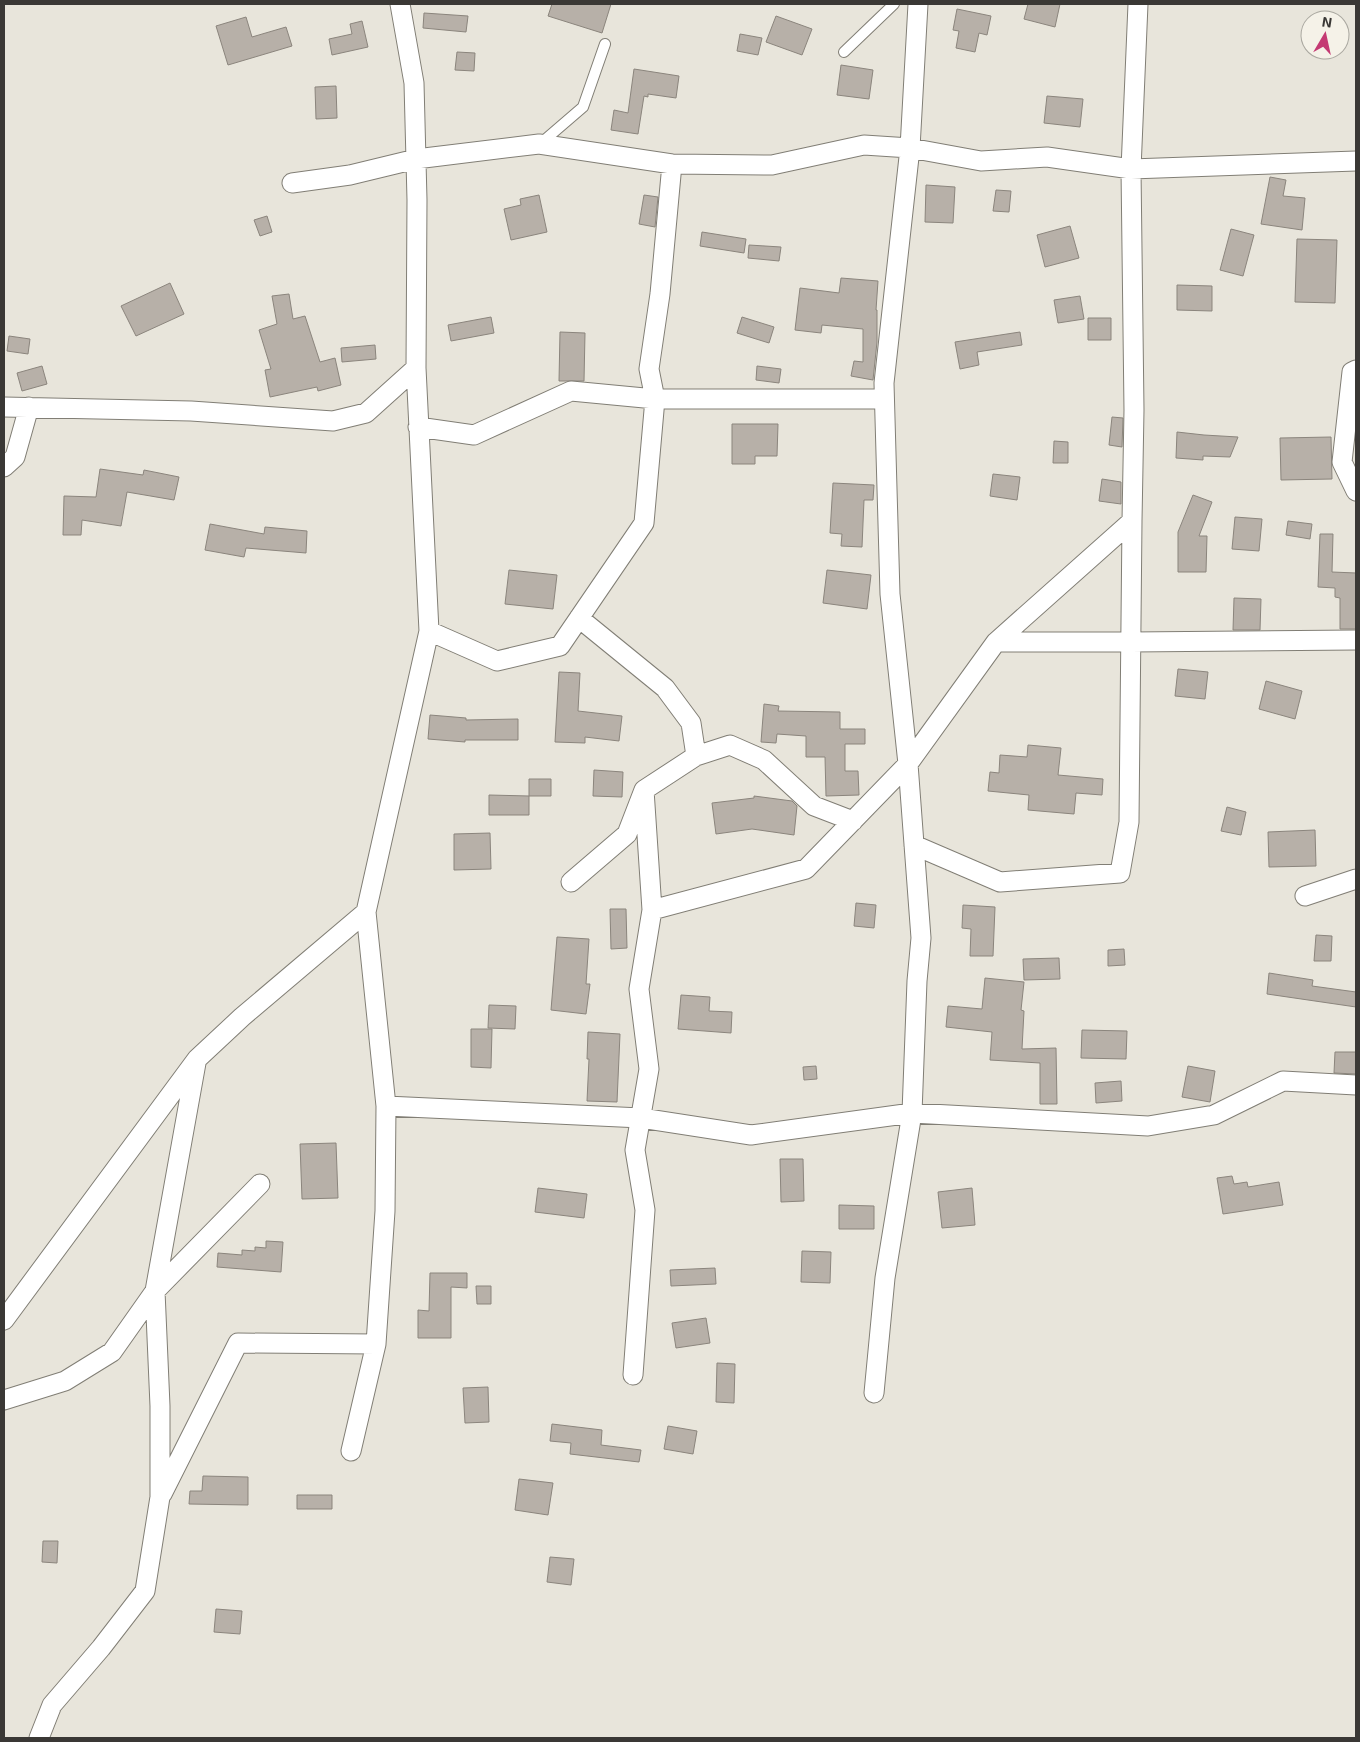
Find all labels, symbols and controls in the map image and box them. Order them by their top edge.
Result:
north arrow [1300,10,1350,60]
text: N [1321,12,1333,31]

